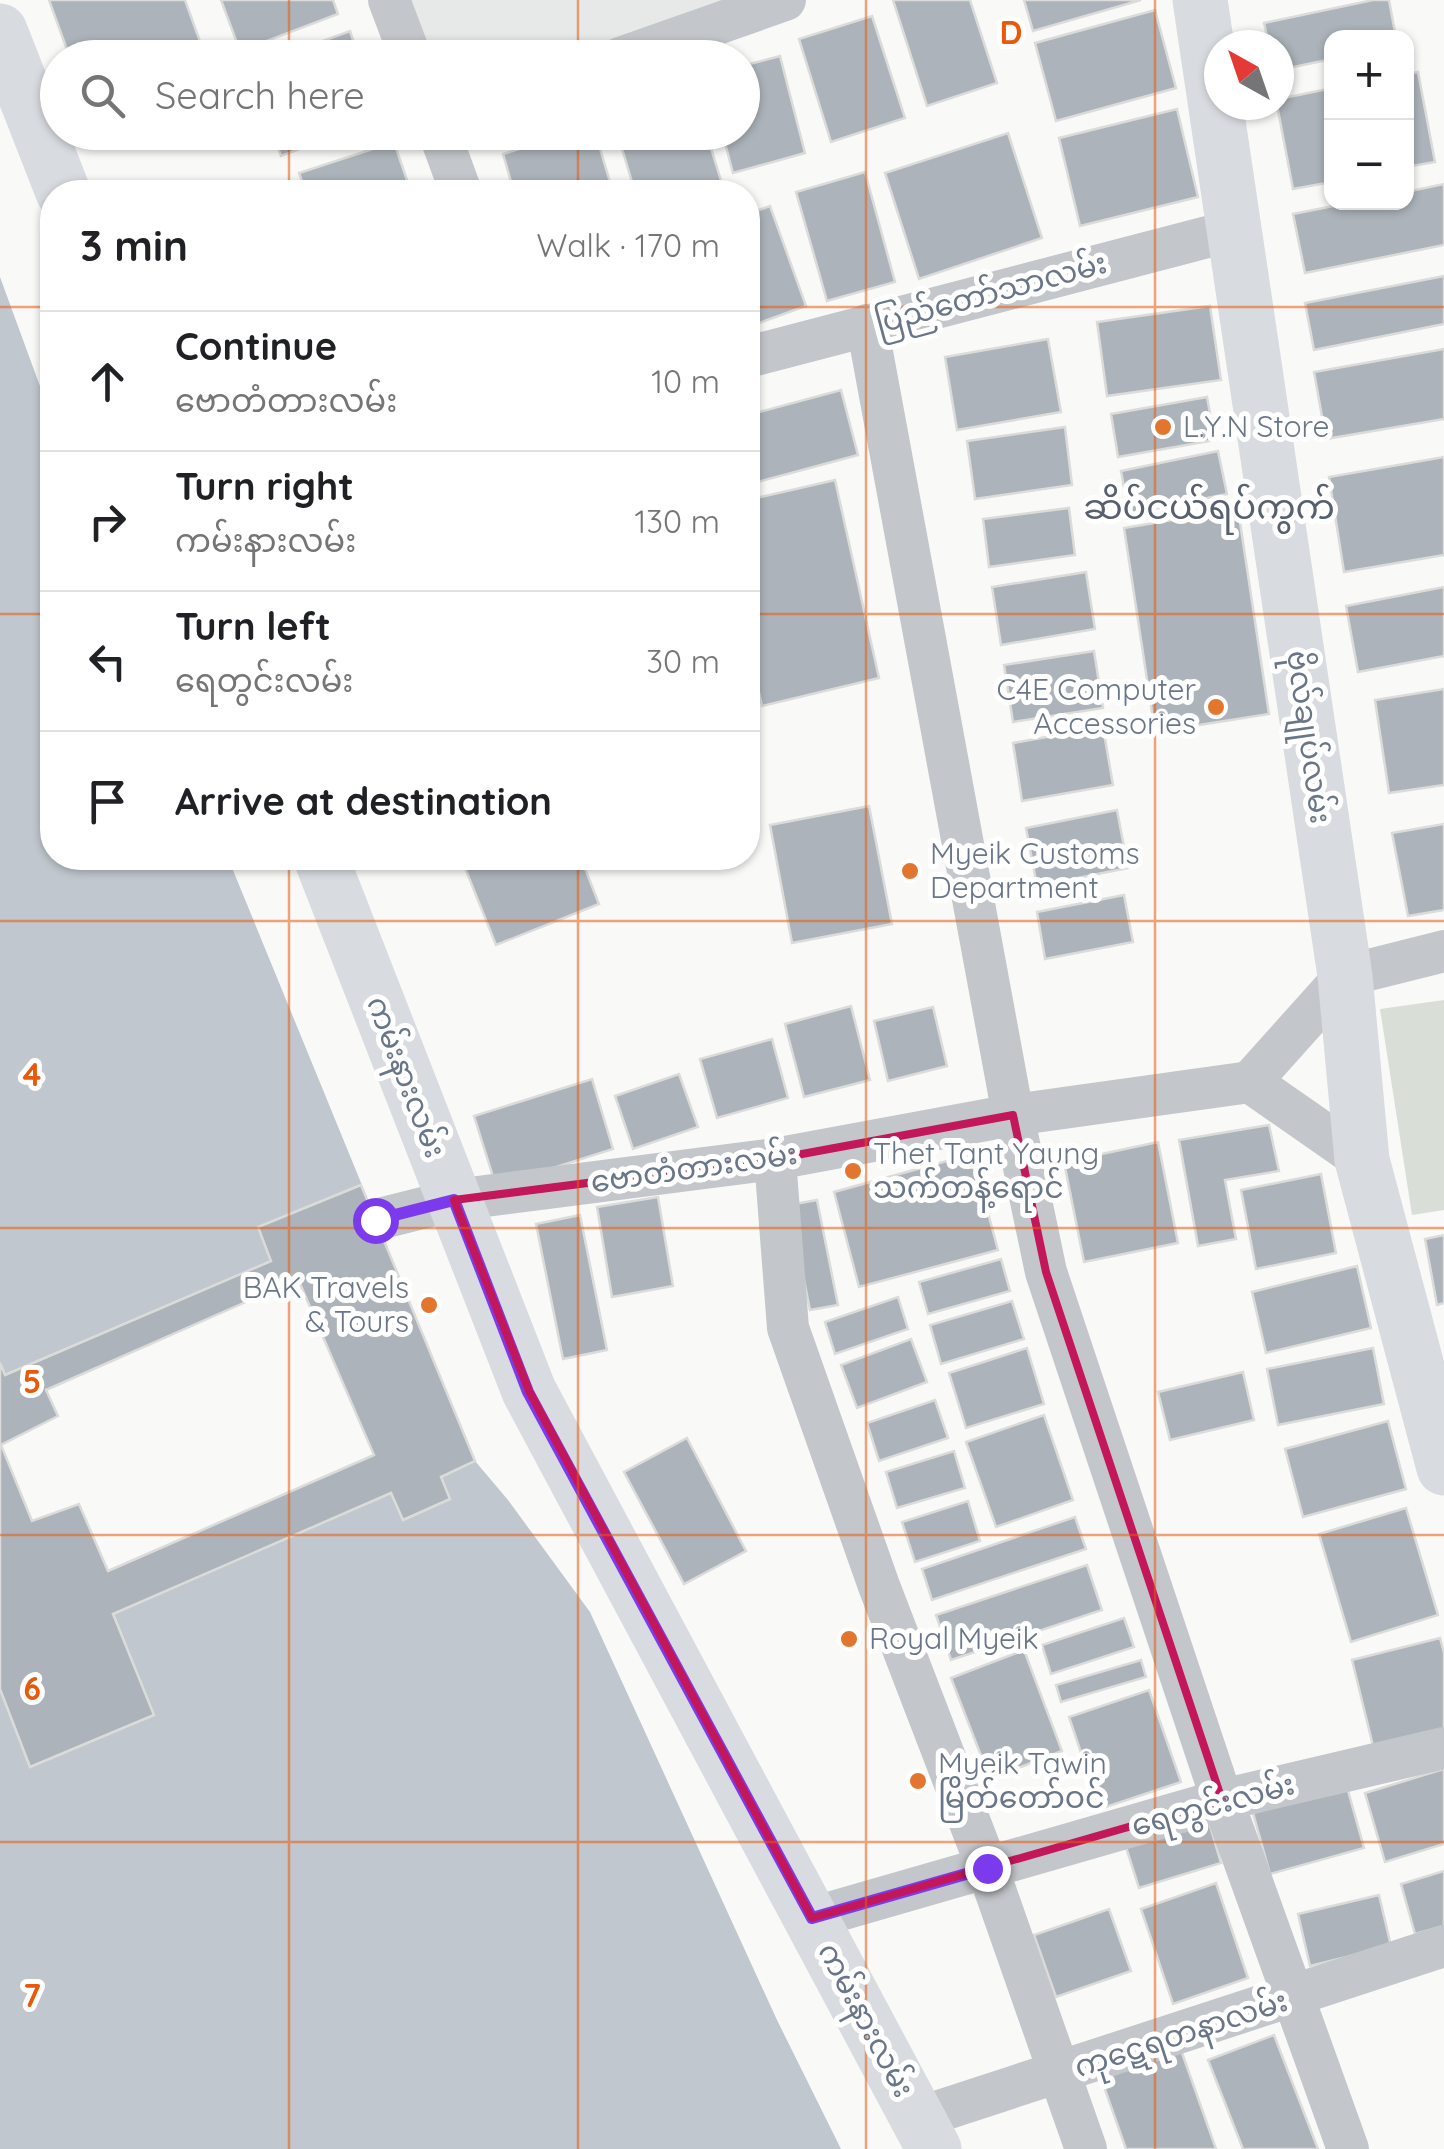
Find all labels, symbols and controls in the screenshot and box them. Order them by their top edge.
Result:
text: D [1000,12,1022,52]
north arrow [1204,30,1294,120]
map controls [1324,30,1414,210]
button: + [1324,30,1414,120]
search box [40,40,760,150]
icon: search [75,68,130,123]
text: Search here [155,71,365,119]
button: − [1324,120,1414,210]
text: 3 min [80,219,188,272]
text: Walk · 170 m [537,225,720,265]
street label: ပြည်တော်သာလမ်း [870,241,1113,348]
text: Continue [175,322,337,370]
icon: ahead [80,354,135,409]
text: 10 m [651,361,720,401]
text: ဗောတံတားလမ်း [175,380,397,420]
place label: L.Y.N Store [1183,407,1329,445]
marker: L.Y.N Store [1152,416,1174,438]
text: Turn right [175,462,354,510]
district label: ဆိပ်ငယ်ရပ်ကွက် [1083,483,1335,535]
icon: right [80,494,135,549]
text: 130 m [634,501,720,541]
text: ကမ်းနားလမ်း [175,520,356,560]
text: Turn left [175,602,331,650]
icon: left [80,634,135,689]
text: 30 m [646,641,720,681]
street label: ဗိုလ်ချုပ်လမ်း [1272,647,1343,827]
text: ရေတွင်းလမ်း [175,660,353,700]
place label: C4E Computer Accessories [997,670,1196,742]
marker: C4E Computer Accessories [1205,696,1227,718]
icon: arrive [80,774,135,829]
text: Arrive at destination [175,777,552,825]
place label: Myeik Customs Department [930,834,1140,906]
marker: Myeik Customs Department [899,860,921,882]
street label: ကမ်းနားလမ်း [352,990,457,1165]
text: 4 [23,1054,42,1094]
street label: ဗောတံတားလမ်း [588,1132,800,1200]
place label: Thet Tant Yaung သက်တန့်ရောင် [873,1134,1099,1213]
marker: Thet Tant Yaung သက်တန့်ရောင် [842,1160,864,1182]
route start [353,1198,399,1244]
place label: BAK Travels & Tours [243,1268,409,1340]
marker: BAK Travels & Tours [418,1294,440,1316]
text: 5 [23,1361,41,1401]
place label: Royal Myeik [869,1619,1039,1657]
marker: Royal Myeik [838,1628,860,1650]
text: 6 [23,1668,41,1708]
place label: Myeik Tawin မြိတ်တော်ဝင် [938,1744,1107,1823]
street label: ရေတွင်းလမ်း [1127,1762,1300,1851]
marker: Myeik Tawin မြိတ်တော်ဝင် [907,1770,929,1792]
route end [965,1846,1011,1892]
street label: ကမ်းနားလမ်း [804,1935,925,2107]
text: 7 [23,1975,41,2015]
street label: ကုဋေရတနာလမ်း [1069,1979,1294,2092]

